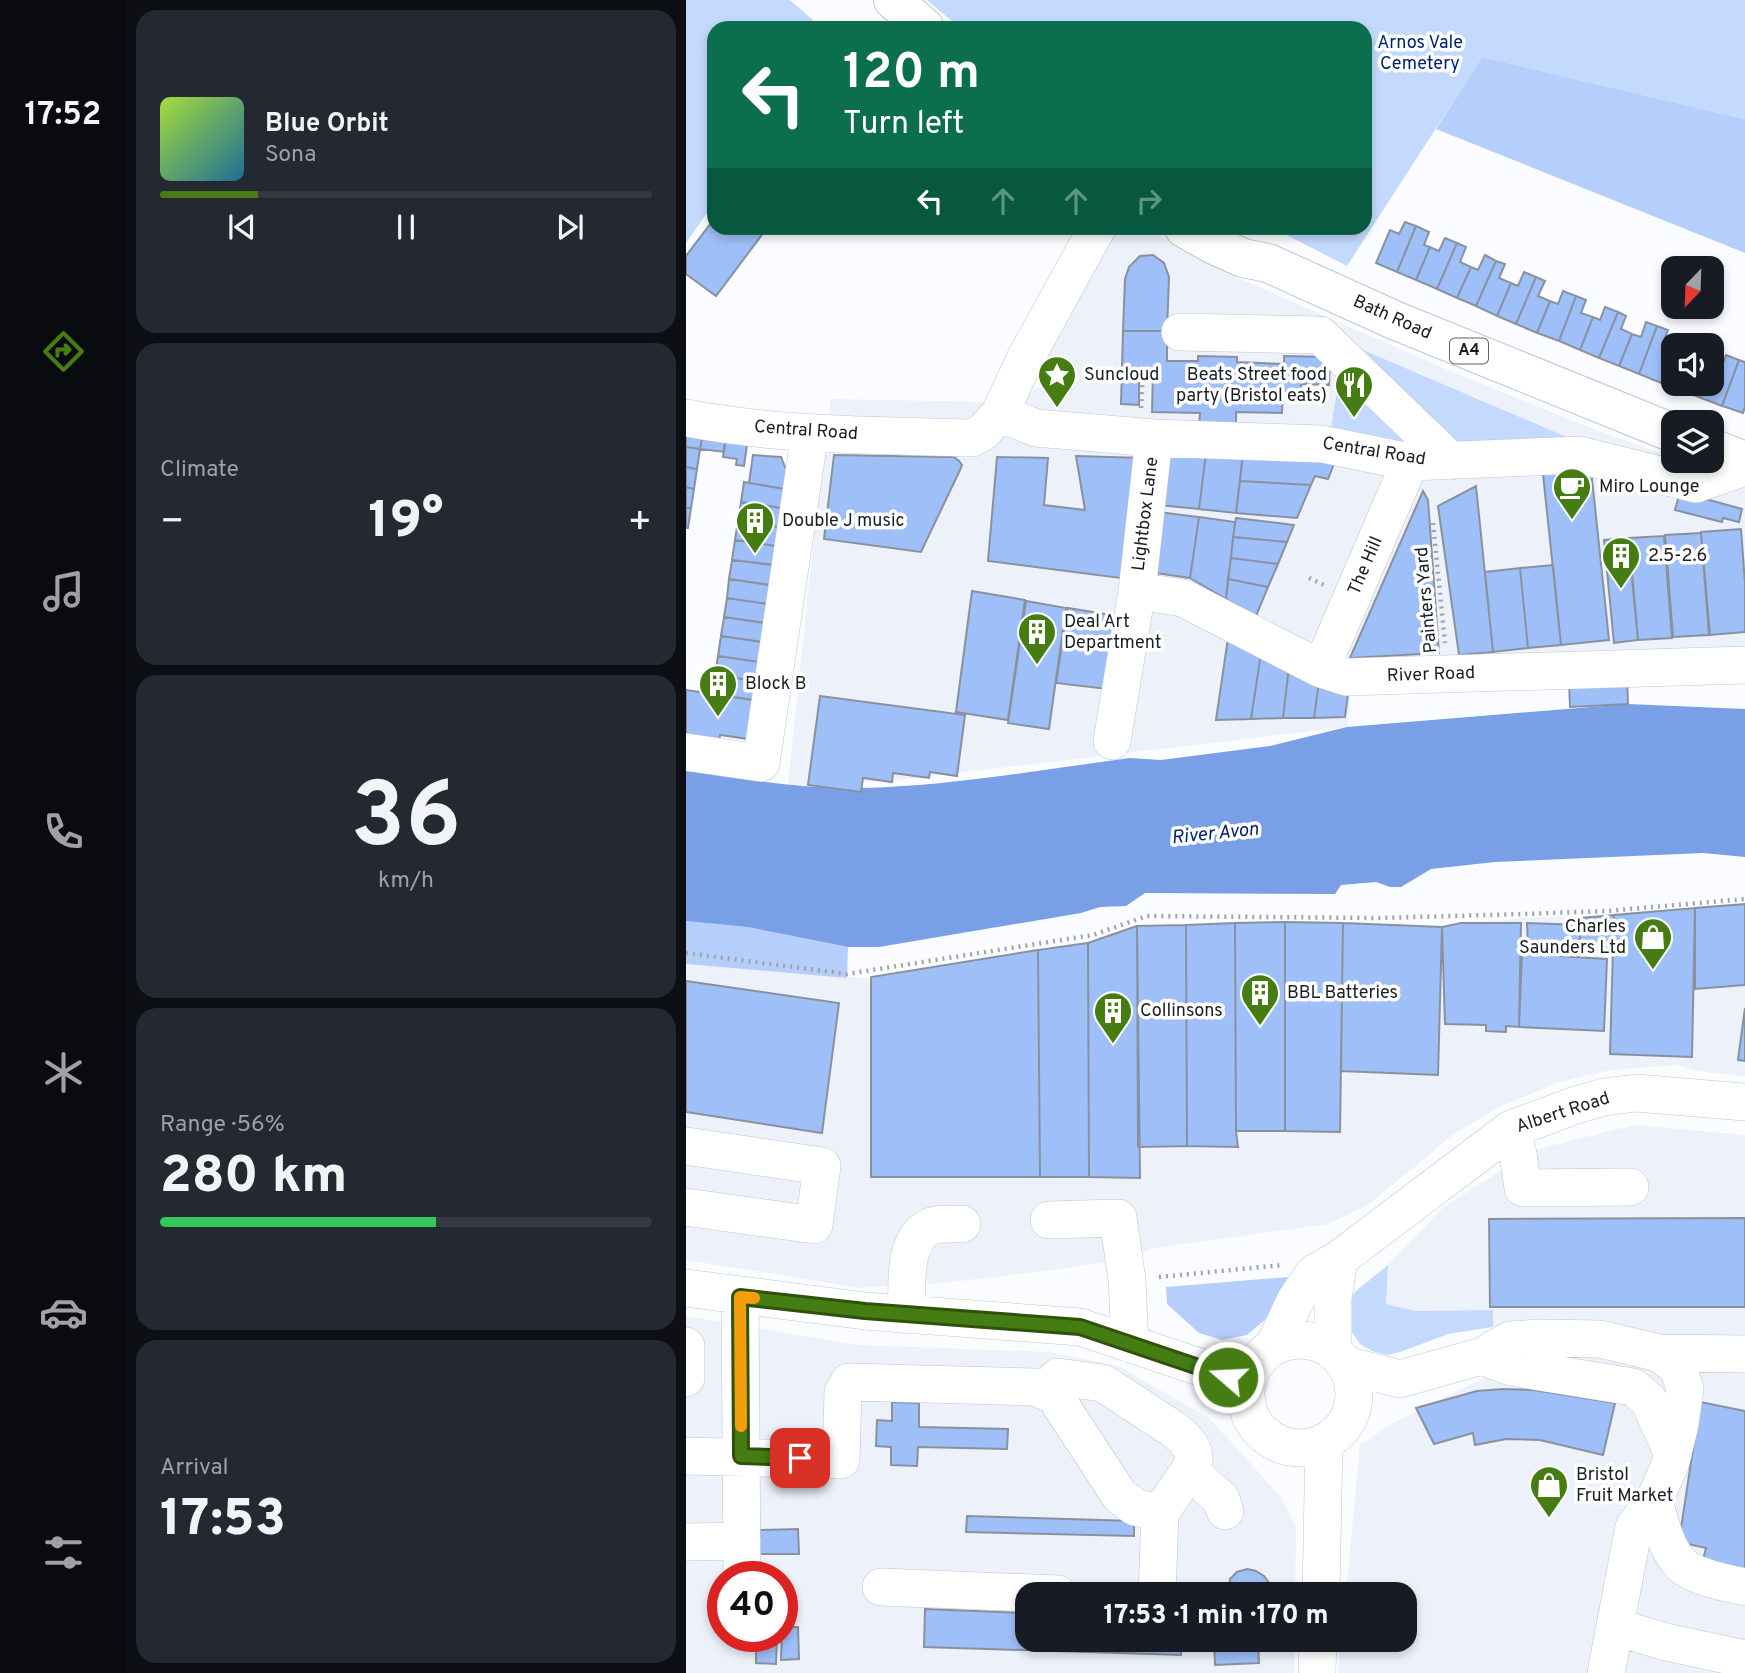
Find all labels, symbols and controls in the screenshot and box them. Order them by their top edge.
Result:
park label: Arnos Vale Cemetery [1377,32,1463,76]
text: 120 m [843,44,980,106]
icon: left [728,49,819,140]
text: 17:52 [25,96,101,136]
text: Turn left [843,105,964,145]
text: Blue Orbit [265,108,389,141]
text: Sona [265,141,316,170]
icon: left [911,182,949,220]
icon: ahead [984,182,1022,220]
icon: ahead [1057,182,1095,220]
icon: right [1130,182,1168,220]
icon: previous [223,208,261,246]
icon: pause [387,208,425,246]
icon: next [551,208,589,246]
north arrow [1661,256,1724,318]
map controls [1661,256,1724,473]
street label: Bath Road [1349,290,1435,346]
icon: directions [39,327,88,376]
button: sound [1661,333,1724,396]
road number: A4 [1450,338,1488,364]
place icon: Suncloud [1036,354,1078,409]
place label: Suncloud [1084,364,1159,387]
place label: Beats Street food party (Bristol eats) [1176,364,1327,408]
restaurant icon: Beats Street food party (Bristol eats) [1333,364,1375,419]
button: layers [1661,410,1724,473]
street label: Central Road [753,416,859,446]
street label: Central Road [1321,432,1427,472]
text: Climate [160,456,239,485]
street label: Lightbox Lane [1128,456,1164,572]
cafe icon: Miro Lounge [1551,466,1593,521]
place label: Miro Lounge [1599,476,1699,499]
text: 19° [368,490,444,556]
text: − [160,499,185,548]
text: + [627,499,652,548]
building icon: Double J music [734,500,776,555]
place label: Double J music [782,510,904,533]
street label: The Hill [1343,533,1389,599]
building icon: 2.5-2.6 [1600,535,1642,590]
place label: 2.5-2.6 [1648,545,1707,568]
street label: Painters Yard [1411,546,1443,654]
icon: music [39,567,88,616]
building icon: Deal Art Department [1016,611,1058,666]
place label: Deal Art Department [1064,611,1162,655]
street label: River Road [1386,662,1476,688]
building icon: Block B [697,663,739,718]
place label: Block B [745,673,806,696]
text: 36 [351,764,461,879]
icon: phone [39,807,88,856]
water label: River Avon [1170,817,1260,851]
text: km/h [378,867,434,896]
place label: Charles Saunders Ltd [1519,916,1626,960]
shop icon: Charles Saunders Ltd [1632,916,1674,971]
building icon: BBL Batteries [1239,972,1281,1027]
place label: BBL Batteries [1287,982,1398,1005]
building icon: Collinsons [1092,990,1134,1045]
place label: Collinsons [1140,1000,1223,1023]
icon: climate [39,1048,88,1097]
street label: Albert Road [1513,1087,1613,1139]
text: Range · 56% [160,1111,285,1140]
text: 280 km [160,1145,347,1211]
icon: car [39,1288,88,1337]
position arrow [1191,1340,1265,1414]
pin [770,1428,830,1488]
icon: arrive [781,1439,819,1477]
text: Arrival [160,1454,229,1483]
shop icon: Bristol Fruit Market [1528,1464,1570,1519]
place label: Bristol Fruit Market [1576,1464,1673,1508]
text: 17:53 [160,1488,286,1554]
icon: filters [39,1528,88,1577]
speed limit sign: 40 [707,1561,798,1652]
text: 17:53 · 1 min · 170 m [1104,1600,1328,1633]

